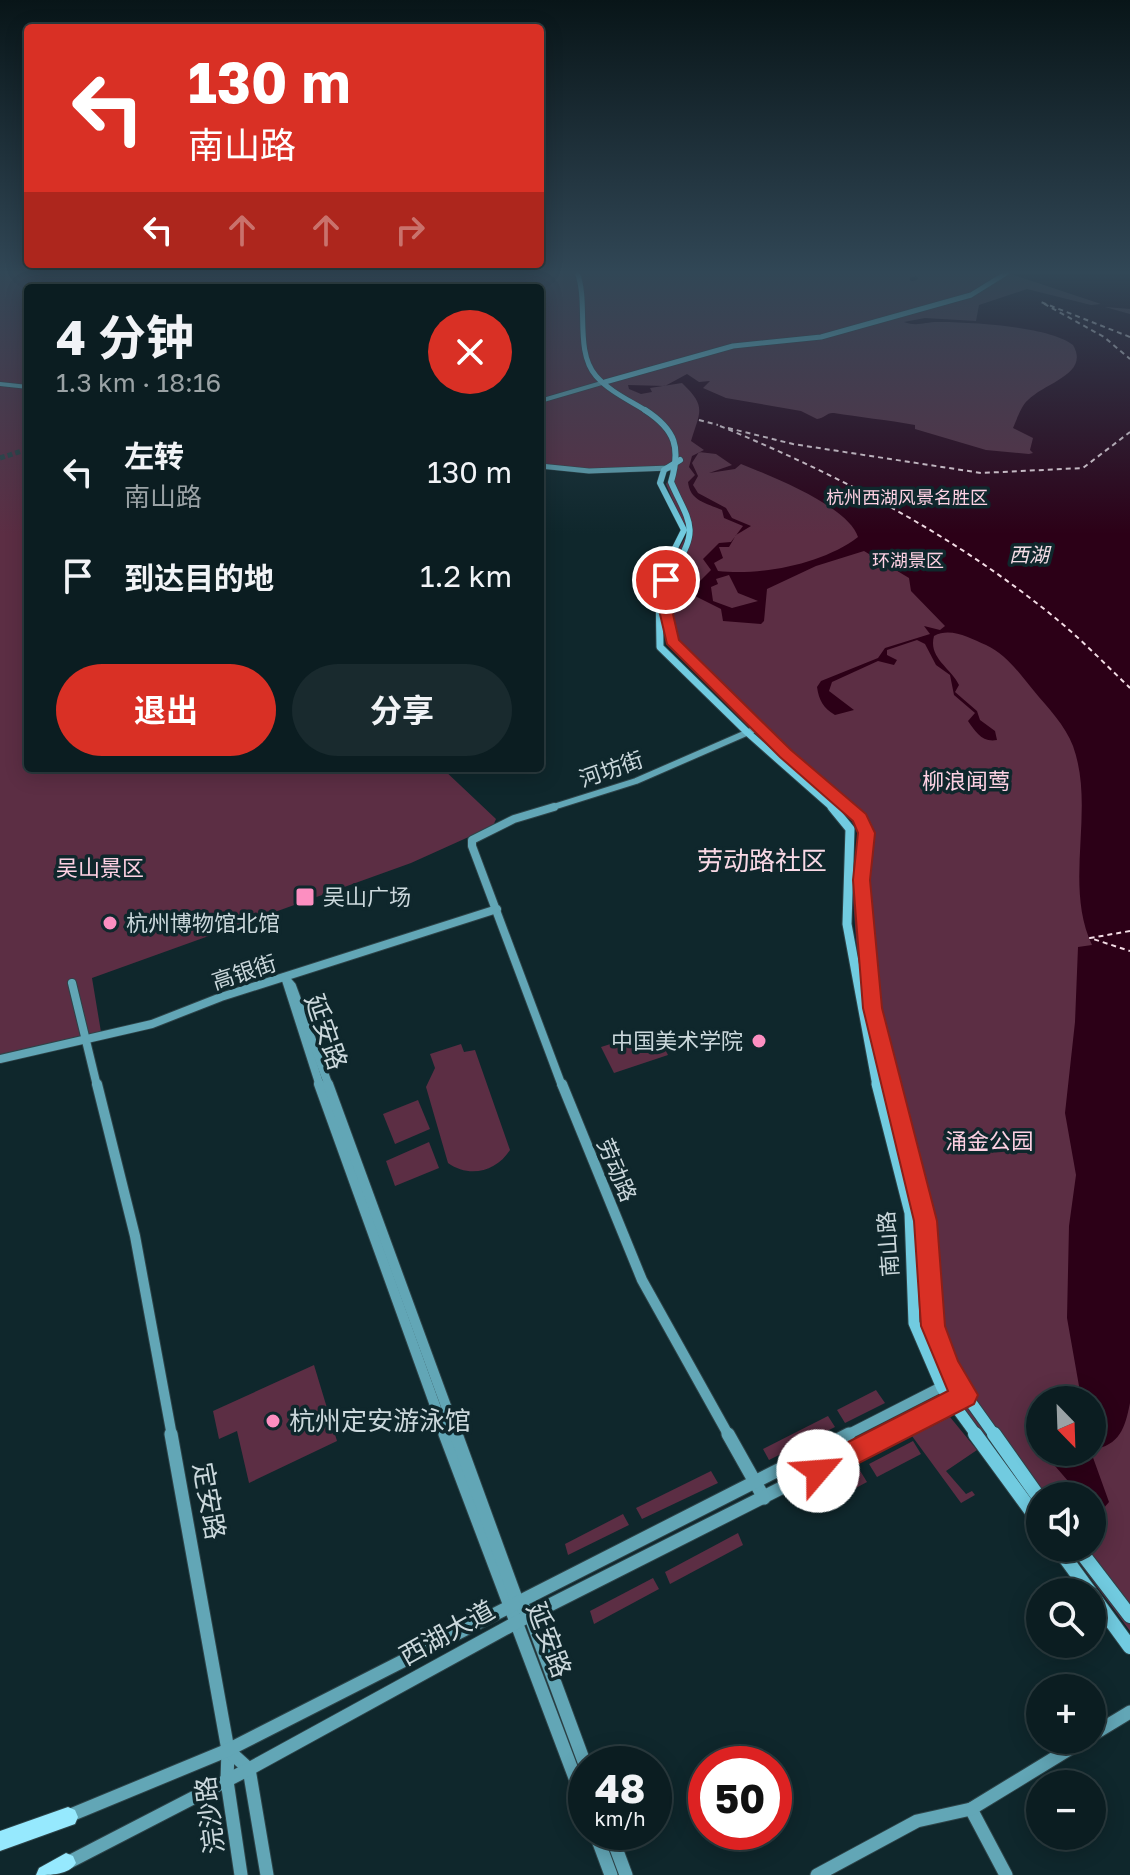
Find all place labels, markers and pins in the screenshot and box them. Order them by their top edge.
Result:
pin [632,546,700,614]
place label: 吴山广场 [323,883,411,910]
marker: 吴山广场 [294,886,316,908]
place label: 杭州博物馆北馆 [126,909,280,936]
marker: 杭州博物馆北馆 [101,914,119,932]
place label: 中国美术学院 [611,1027,743,1054]
marker: 中国美术学院 [750,1032,768,1050]
place label: 杭州定安游泳馆 [289,1405,471,1436]
marker: 杭州定安游泳馆 [264,1412,282,1430]

